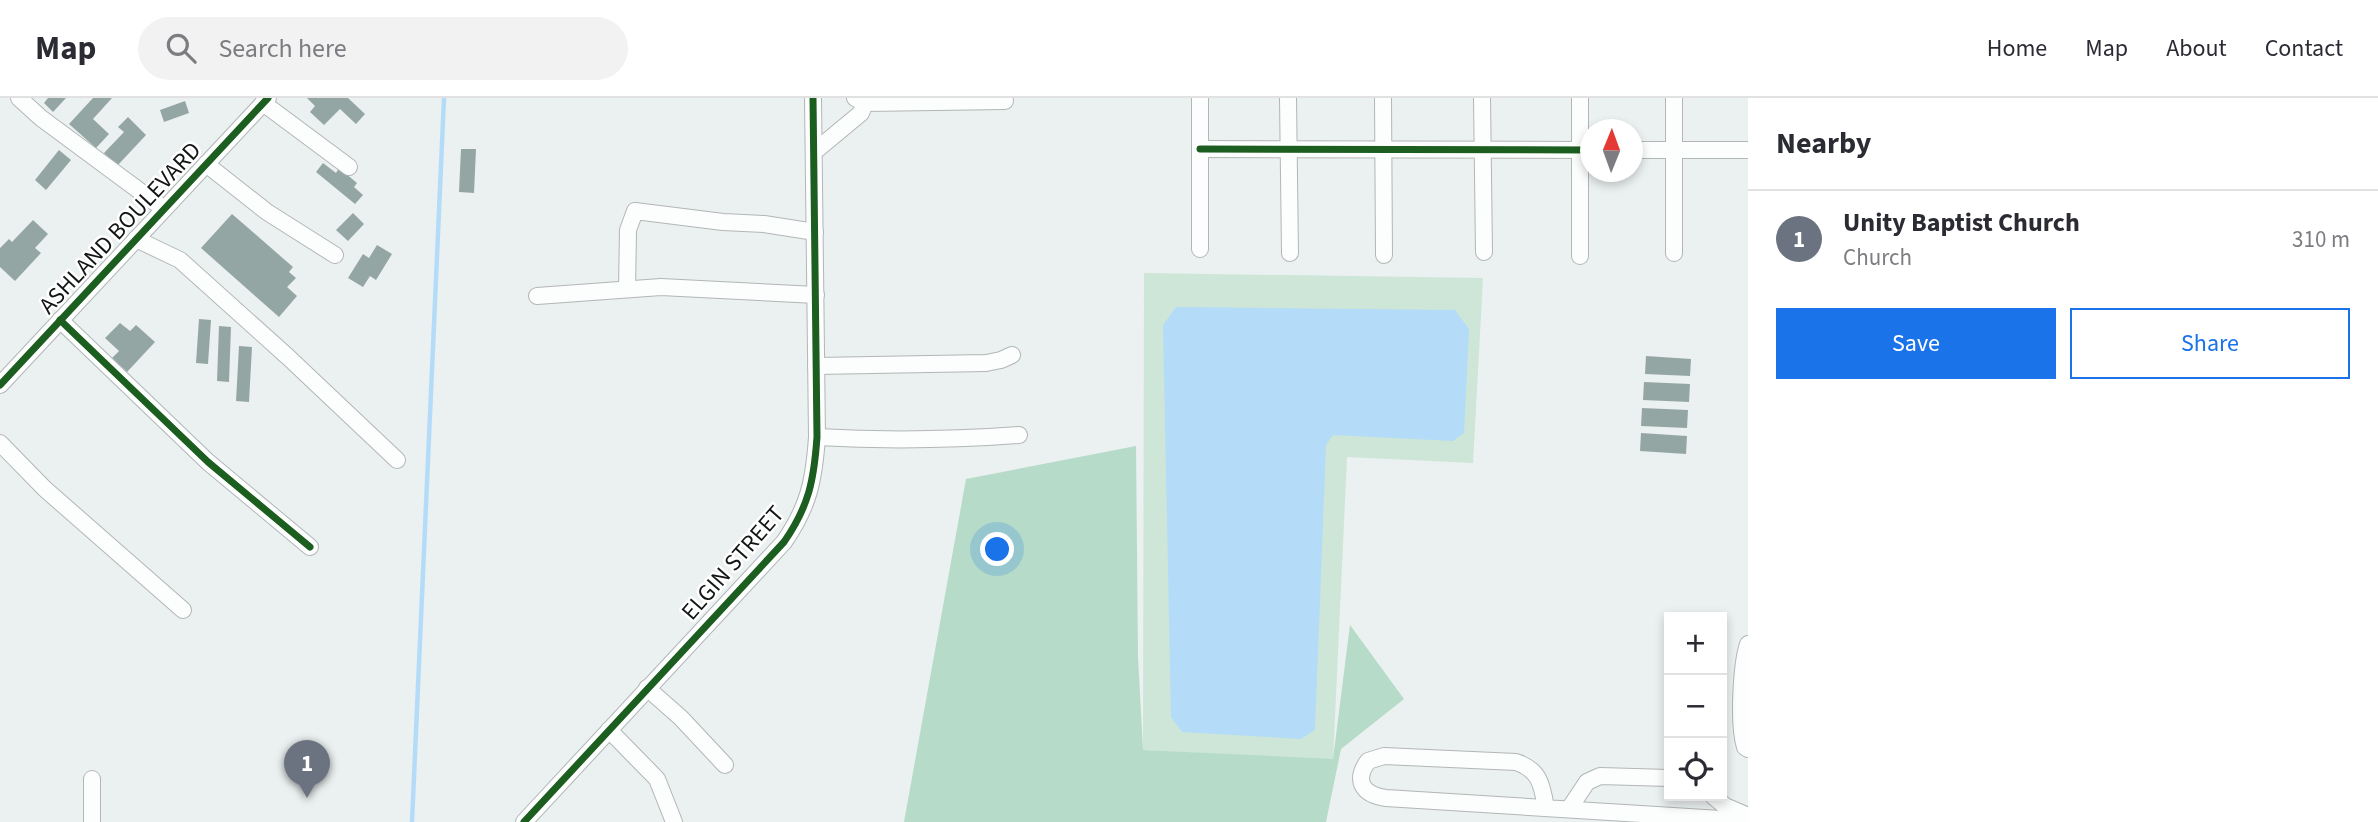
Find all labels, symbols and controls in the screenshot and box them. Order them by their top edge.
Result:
search box [138,17,628,80]
text: Map [35,25,96,72]
icon: search [162,29,200,67]
text: Search here [218,30,347,67]
text: Home [1987,31,2047,66]
text: Map [2085,31,2128,66]
text: About [2166,31,2227,66]
text: Contact [2265,31,2343,66]
north arrow [1580,119,1643,182]
text: Nearby [1776,122,1871,165]
street label: ASHLAND BOULEVARD [31,134,209,322]
text: Unity Baptist Church [1843,204,2080,241]
text: 1 [1793,223,1805,256]
text: 310 m [2292,223,2350,256]
text: Church [1843,241,1912,274]
button: Save [1776,308,2056,379]
button: Share [2070,308,2350,379]
street label: ELGIN STREET [673,498,793,628]
your location [980,532,1014,566]
map controls [1664,612,1727,801]
button: + [1664,612,1727,675]
button: − [1664,675,1727,738]
button: locate [1664,738,1727,801]
pin: 1 [284,740,330,798]

